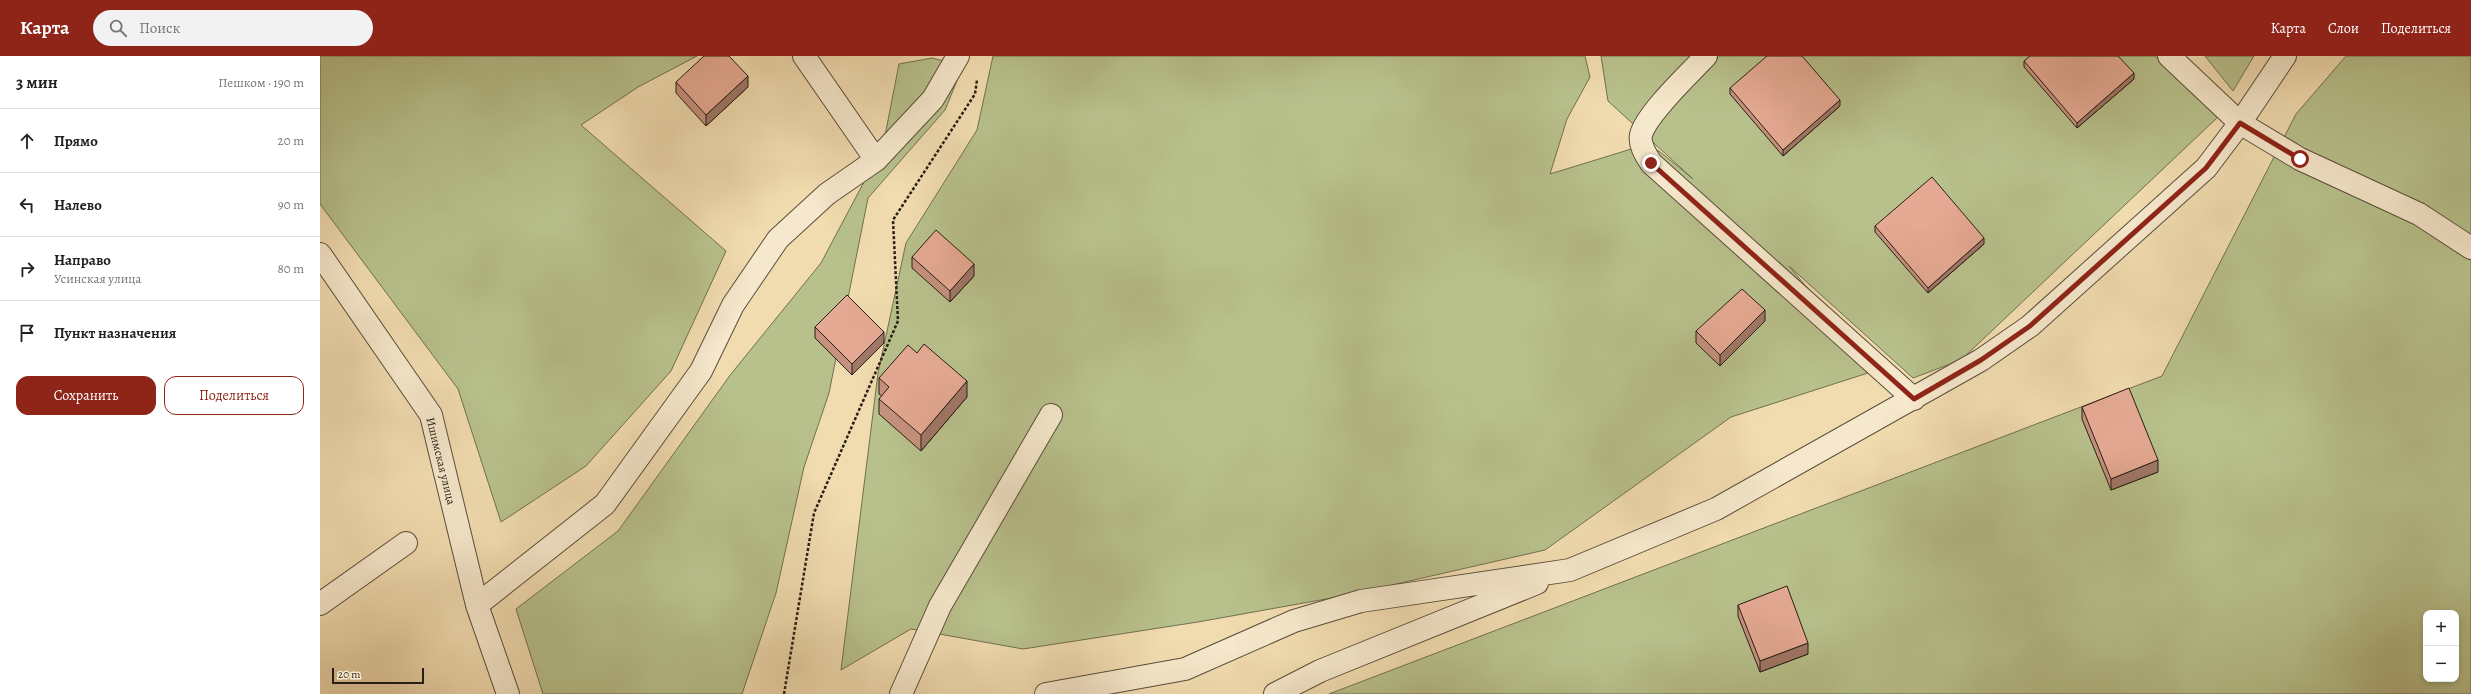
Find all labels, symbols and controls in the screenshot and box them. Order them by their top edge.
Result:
search box [93,10,373,46]
text: Карта [20,15,69,41]
icon: search [107,17,129,39]
text: Поиск [139,18,180,38]
text: Карта [2271,19,2306,38]
text: Слои [2328,19,2359,38]
text: Поделиться [2381,19,2451,38]
text: 3 мин [16,71,58,94]
text: Пешком · 190 m [218,74,304,91]
icon: ahead [16,130,38,152]
text: Прямо [54,131,98,151]
text: 20 m [278,132,304,149]
route start [2291,150,2309,168]
route end [1642,154,1660,172]
icon: left [16,194,38,216]
text: Налево [54,195,102,215]
text: 90 m [278,196,304,213]
text: Направо [54,250,111,270]
icon: right [16,258,38,280]
text: 80 m [277,260,304,277]
text: Усинская улица [54,270,142,287]
icon: arrive [16,322,38,344]
text: Пункт назначения [54,323,176,343]
button: Сохранить [16,376,156,415]
button: Поделиться [164,376,304,415]
street label: Ишимская улица [422,416,460,507]
map controls [2423,610,2459,682]
button: + [2423,610,2459,646]
button: − [2423,646,2459,682]
scale bar [332,666,424,685]
text: 20 m [338,667,360,682]

